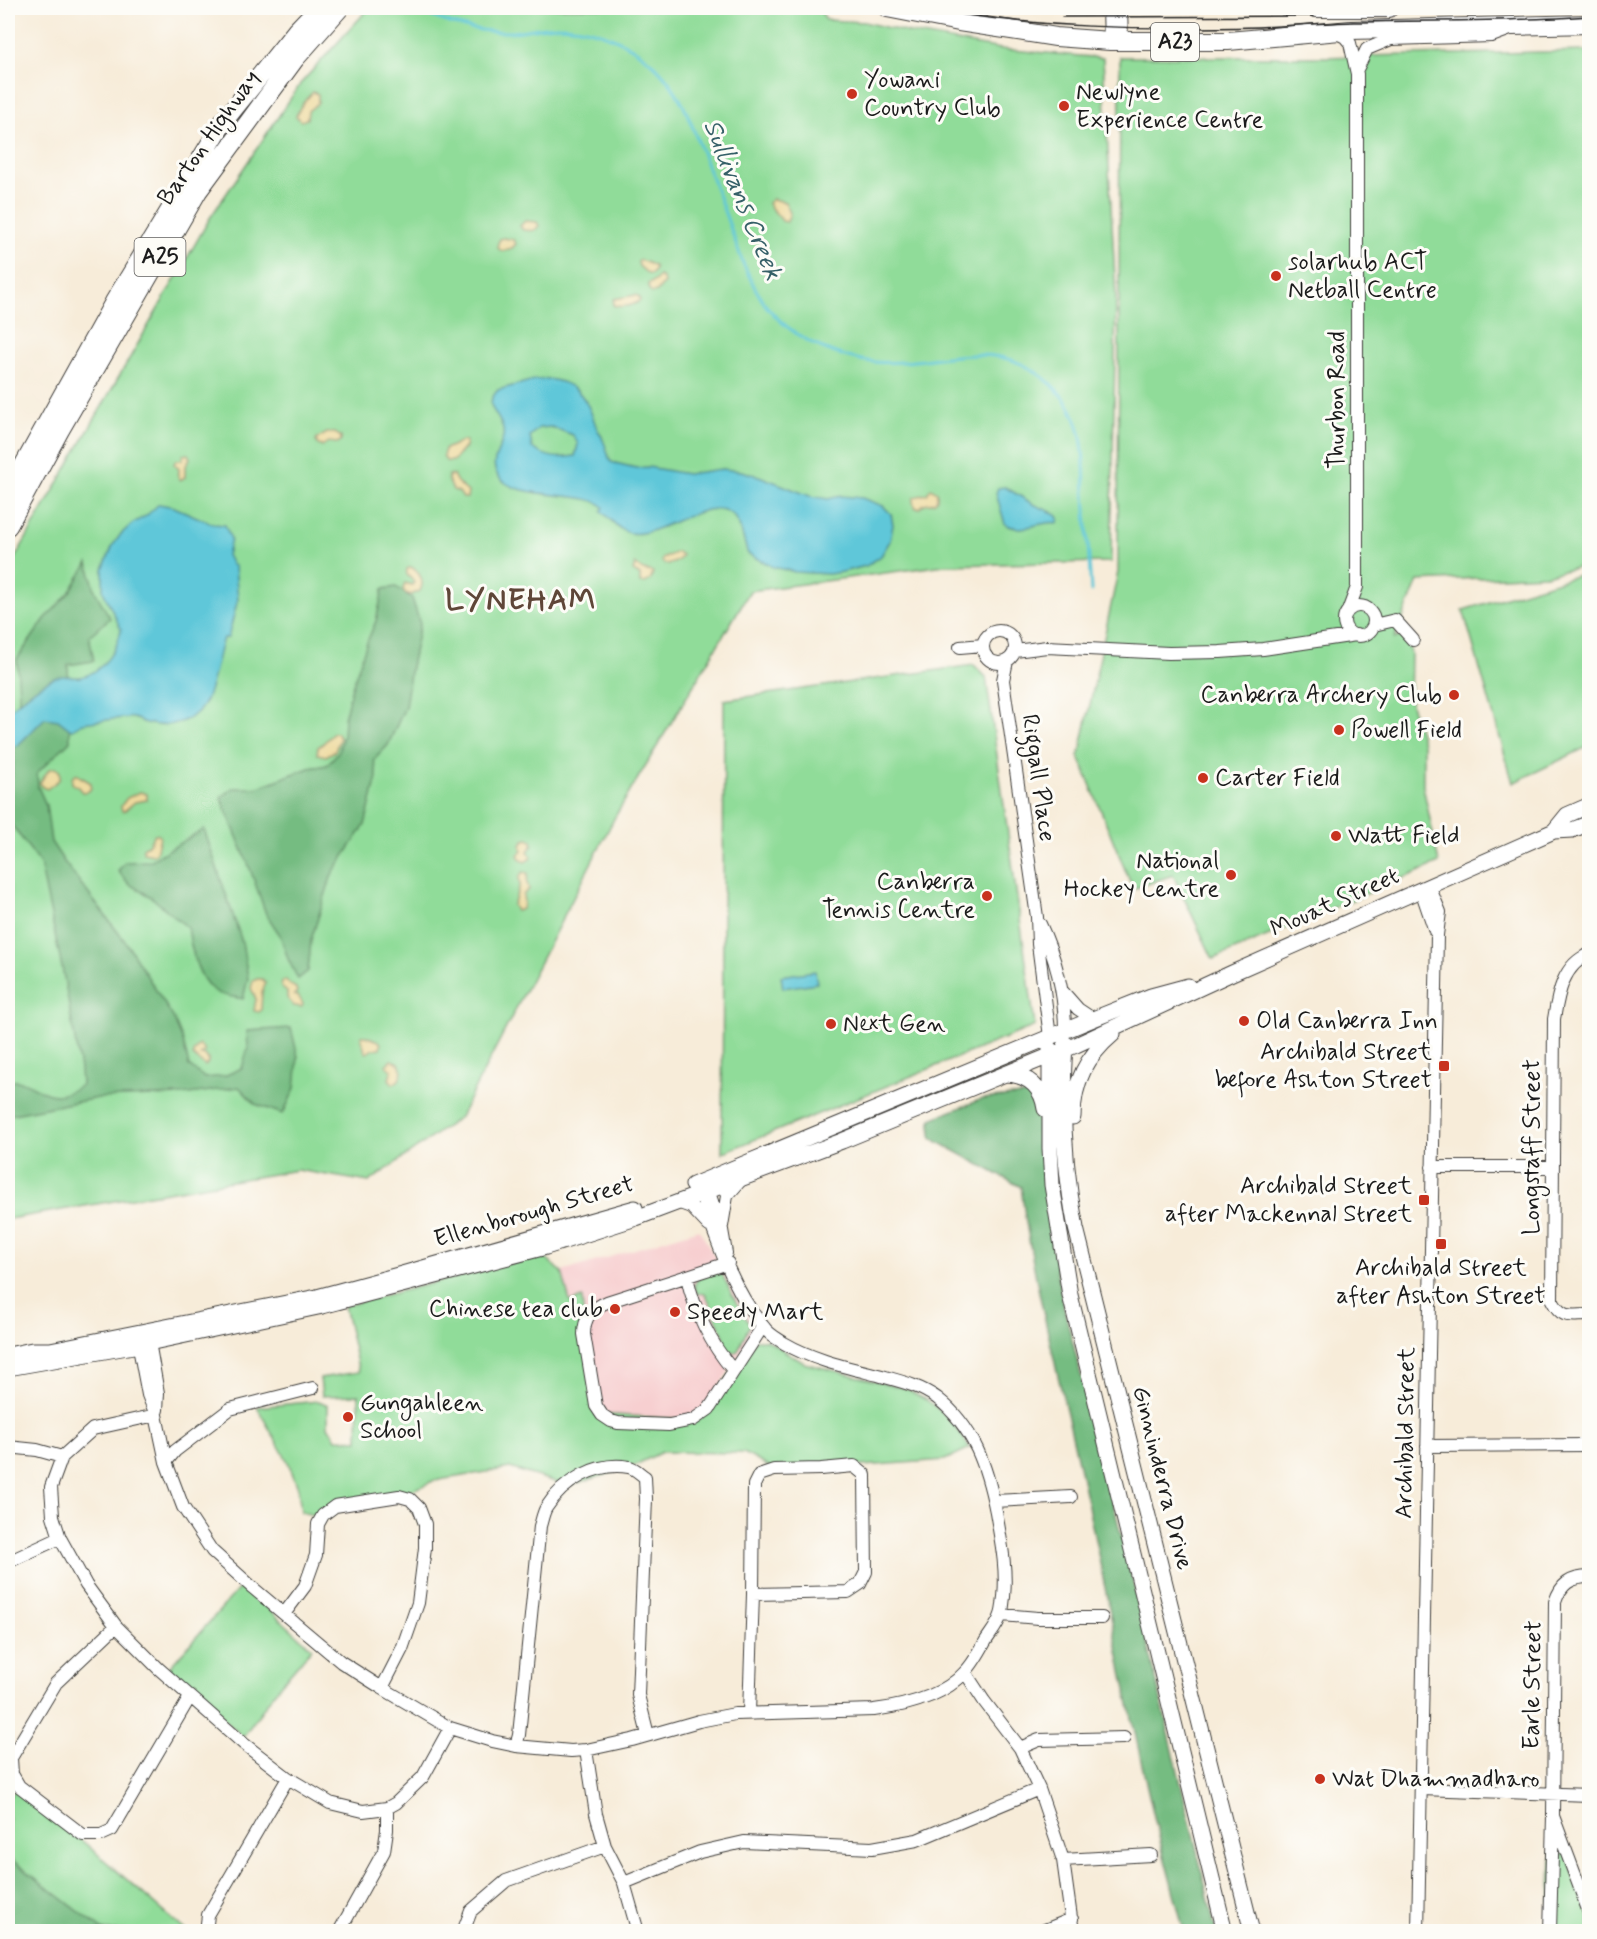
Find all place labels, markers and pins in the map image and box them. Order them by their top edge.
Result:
place label: Yowani Country Club [864,65,1001,124]
place label: Newlyne Experience Centre [1076,77,1264,136]
marker: Yowani Country Club [845,87,859,101]
marker: Newlyne Experience Centre [1057,99,1071,113]
place label: solarhub ACT Netball Centre [1288,247,1437,306]
marker: solarhub ACT Netball Centre [1269,269,1283,283]
place label: Canberra Archery Club [1200,680,1442,711]
marker: Canberra Archery Club [1447,688,1461,702]
place label: Powell Field [1351,715,1462,746]
marker: Powell Field [1332,723,1346,737]
place label: Carter Field [1215,763,1340,794]
marker: Carter Field [1196,771,1210,785]
place label: Watt Field [1348,821,1459,852]
marker: Watt Field [1329,829,1343,843]
place label: National Hockey Centre [1064,846,1219,905]
place label: Canberra Tennis Centre [822,867,975,926]
marker: National Hockey Centre [1224,868,1238,882]
marker: Canberra Tennis Centre [980,889,994,903]
place label: Old Canberra Inn [1256,1006,1438,1037]
place label: Next Gen [843,1009,946,1040]
marker: Old Canberra Inn [1237,1014,1251,1028]
marker: Next Gen [824,1017,838,1031]
place label: Archibald Street before Ashton Street [1215,1037,1432,1098]
marker: Archibald Street before Ashton Street [1437,1059,1451,1073]
place label: Archibald Street after Mackennal Street [1165,1171,1412,1230]
marker: Archibald Street after Mackennal Street [1417,1193,1431,1207]
marker: Archibald Street after Ashton Street [1434,1237,1448,1251]
place label: Archibald Street after Ashton Street [1336,1253,1546,1312]
place label: Chinese tea club [429,1294,603,1325]
place label: Speedy Mart [687,1297,824,1328]
marker: Chinese tea club [608,1302,622,1316]
marker: Speedy Mart [668,1305,682,1319]
place label: Gungahleen School [360,1388,484,1447]
marker: Gungahleen School [341,1410,355,1424]
place label: Wat Dhammadharo [1332,1764,1540,1795]
marker: Wat Dhammadharo [1313,1772,1327,1786]

